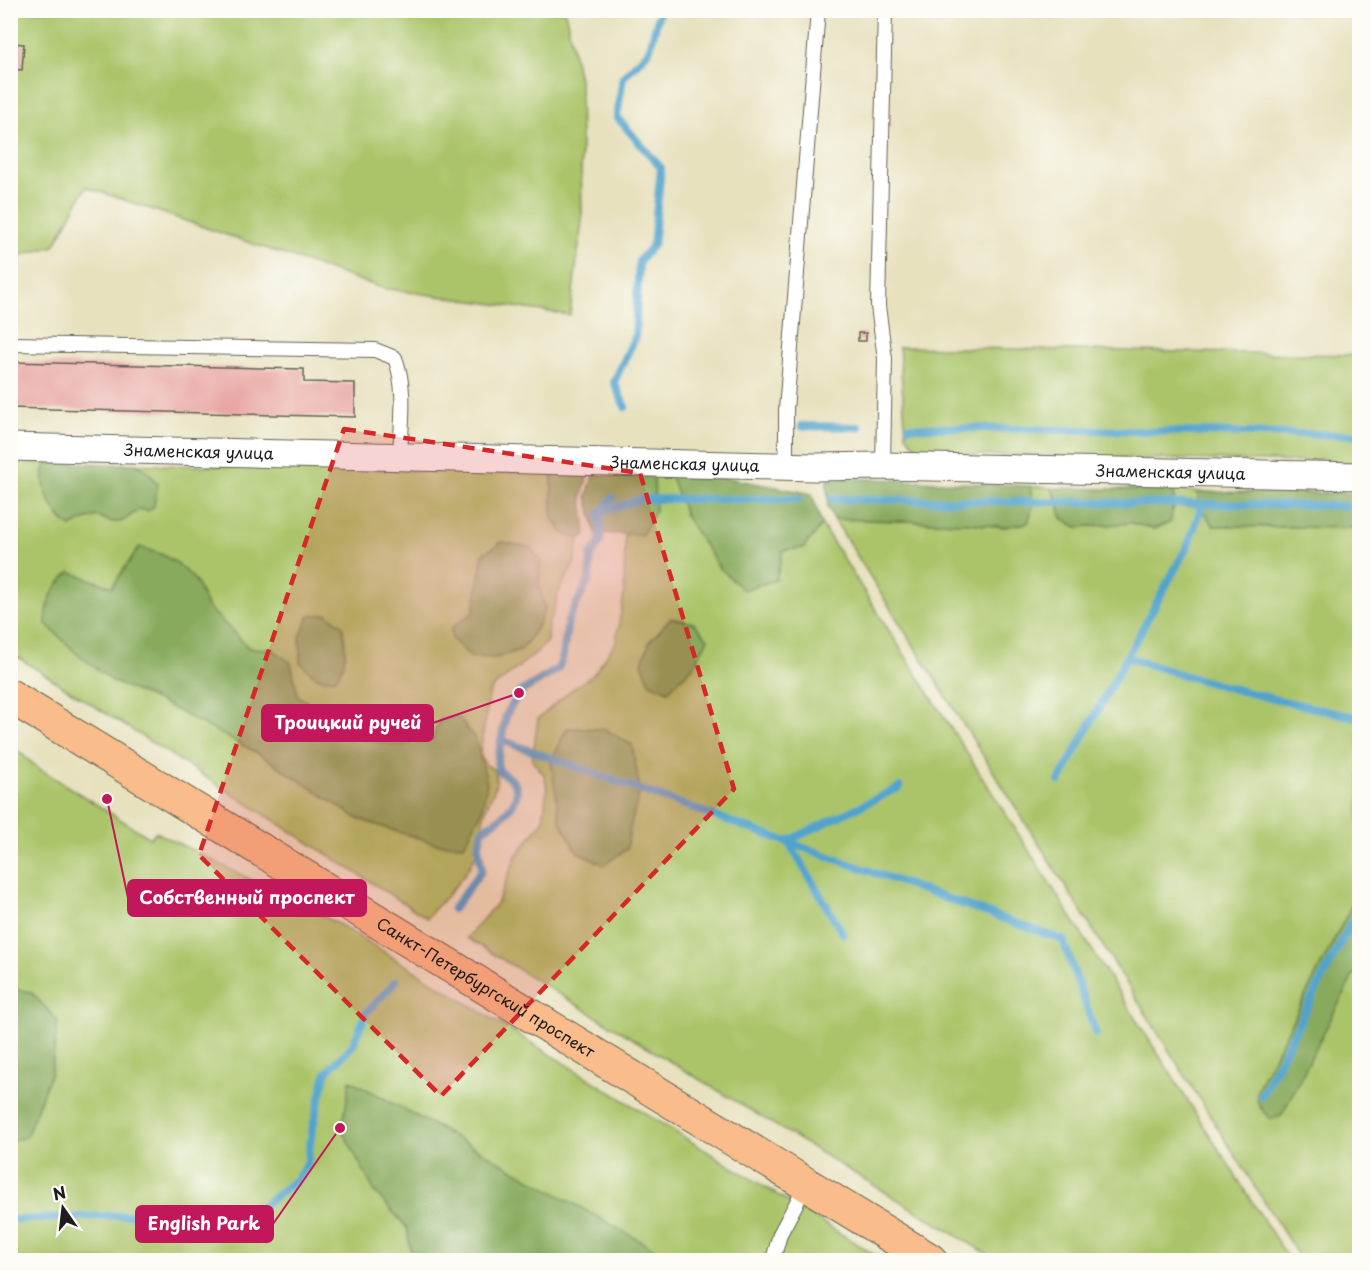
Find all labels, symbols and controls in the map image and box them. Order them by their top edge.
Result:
street label: Знаменская улица [123,437,274,465]
street label: Знаменская улица [609,449,760,477]
street label: Знаменская улица [1095,457,1246,485]
callout: Троицкий ручей [262,705,433,741]
text: Троицкий ручей [274,708,422,735]
callout: Собственный проспект [128,880,366,916]
text: Собственный проспект [139,883,355,910]
street label: Санкт-Петербургский проспект [372,911,600,1063]
north arrow [33,1178,93,1238]
text: N [50,1179,68,1206]
callout: English Park [136,1206,273,1242]
text: English Park [148,1209,260,1236]

